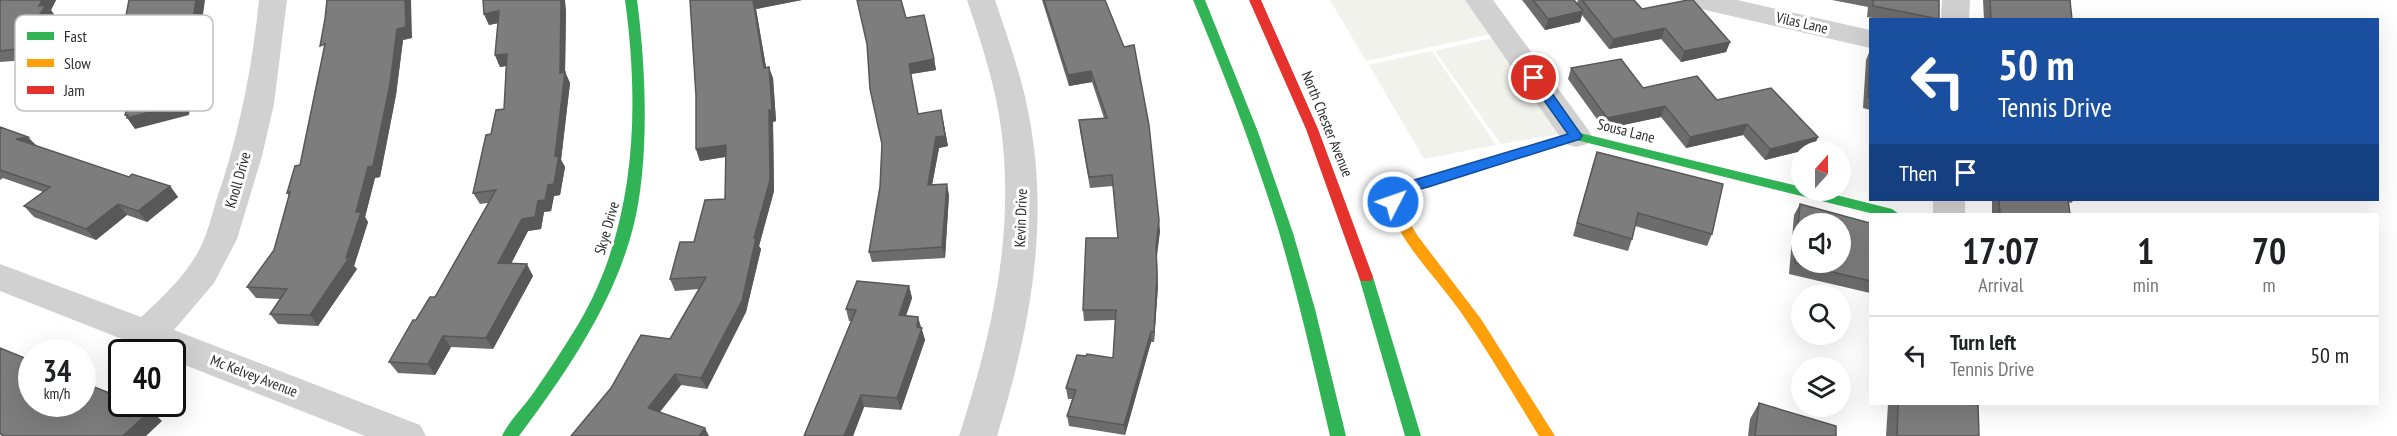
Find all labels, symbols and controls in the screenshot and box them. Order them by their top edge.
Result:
street label: Vilas Lane [1773,7,1830,38]
legend [15,15,213,111]
text: Fast [64,26,87,46]
text: 50 m [1998,37,2075,92]
icon: left [1899,42,1977,120]
pin [1508,52,1559,103]
text: Slow [64,53,91,73]
icon: arrive [1517,61,1550,94]
street label: North Chester Avenue [1298,68,1357,180]
text: Jam [63,80,85,100]
text: Tennis Drive [1998,90,2112,124]
street label: Sousa Lane [1595,114,1657,147]
north arrow [1791,141,1851,201]
map controls [1791,141,1851,417]
street label: Knoll Drive [220,150,255,210]
icon: arrive [1949,156,1982,189]
text: Then [1899,159,1937,187]
position arrow [1361,170,1425,234]
street label: Kevin Drive [1010,188,1031,248]
street label: Skye Drive [590,199,623,257]
button: sound [1791,213,1851,273]
text: 17:07 [1962,227,2040,274]
text: 1 [2137,227,2154,274]
text: 70 [2252,227,2286,274]
text: Arrival [1978,272,2023,298]
text: min [2133,272,2159,298]
text: m [2262,272,2275,298]
button: search [1791,285,1851,345]
text: Turn left [1950,328,2016,356]
speed limit sign: 40 [108,339,186,417]
icon: left [1899,339,1932,372]
text: 50 m [2310,341,2349,369]
street label: Mc Kelvey Avenue [208,350,301,401]
text: 34 [43,351,71,390]
text: Tennis Drive [1950,356,2034,382]
button: layers [1791,357,1851,417]
text: km/h [44,384,70,403]

